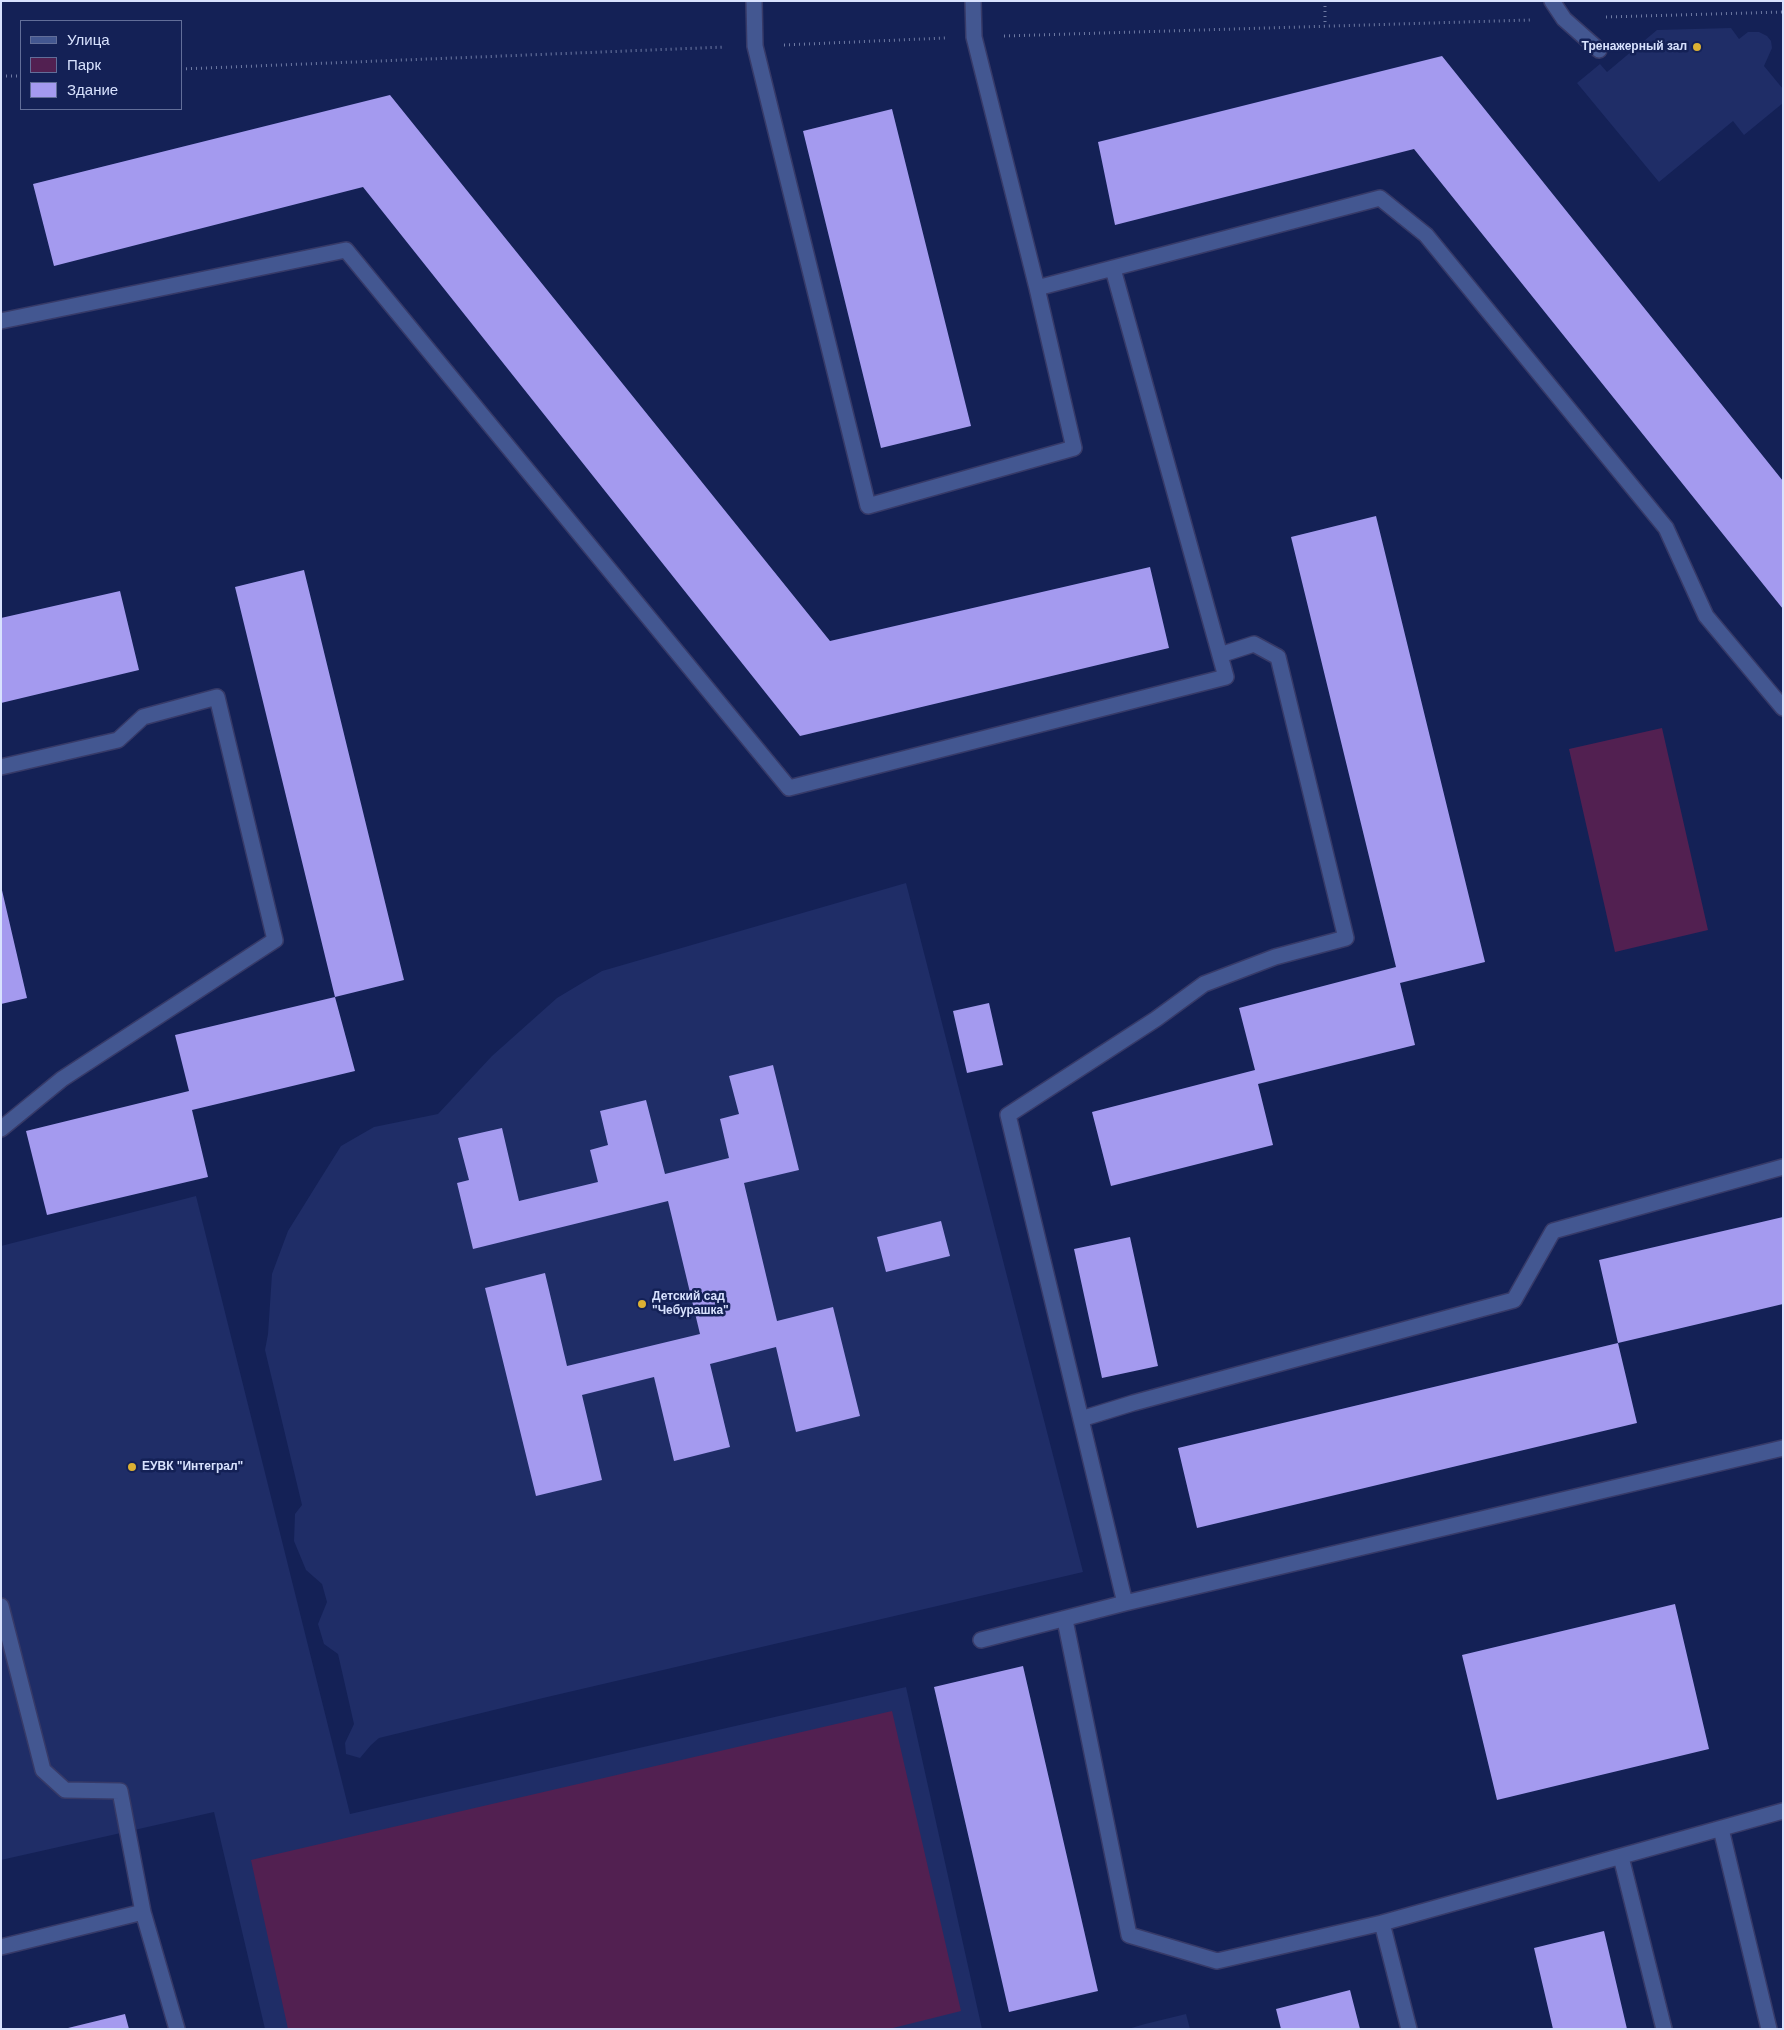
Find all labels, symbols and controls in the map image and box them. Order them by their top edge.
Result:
legend [20,20,182,110]
text: Улица [67,31,110,48]
place label: Тренажерный зал [1582,40,1687,54]
marker: Тренажерный зал [1691,41,1703,53]
text: Парк [67,56,101,73]
text: Здание [67,81,118,98]
place label: Детский сад "Чебурашка" [652,1290,729,1318]
marker: Детский сад "Чебурашка" [636,1298,648,1310]
place label: ЕУВК "Интеграл" [142,1460,243,1474]
marker: ЕУВК "Интеграл" [126,1461,138,1473]

